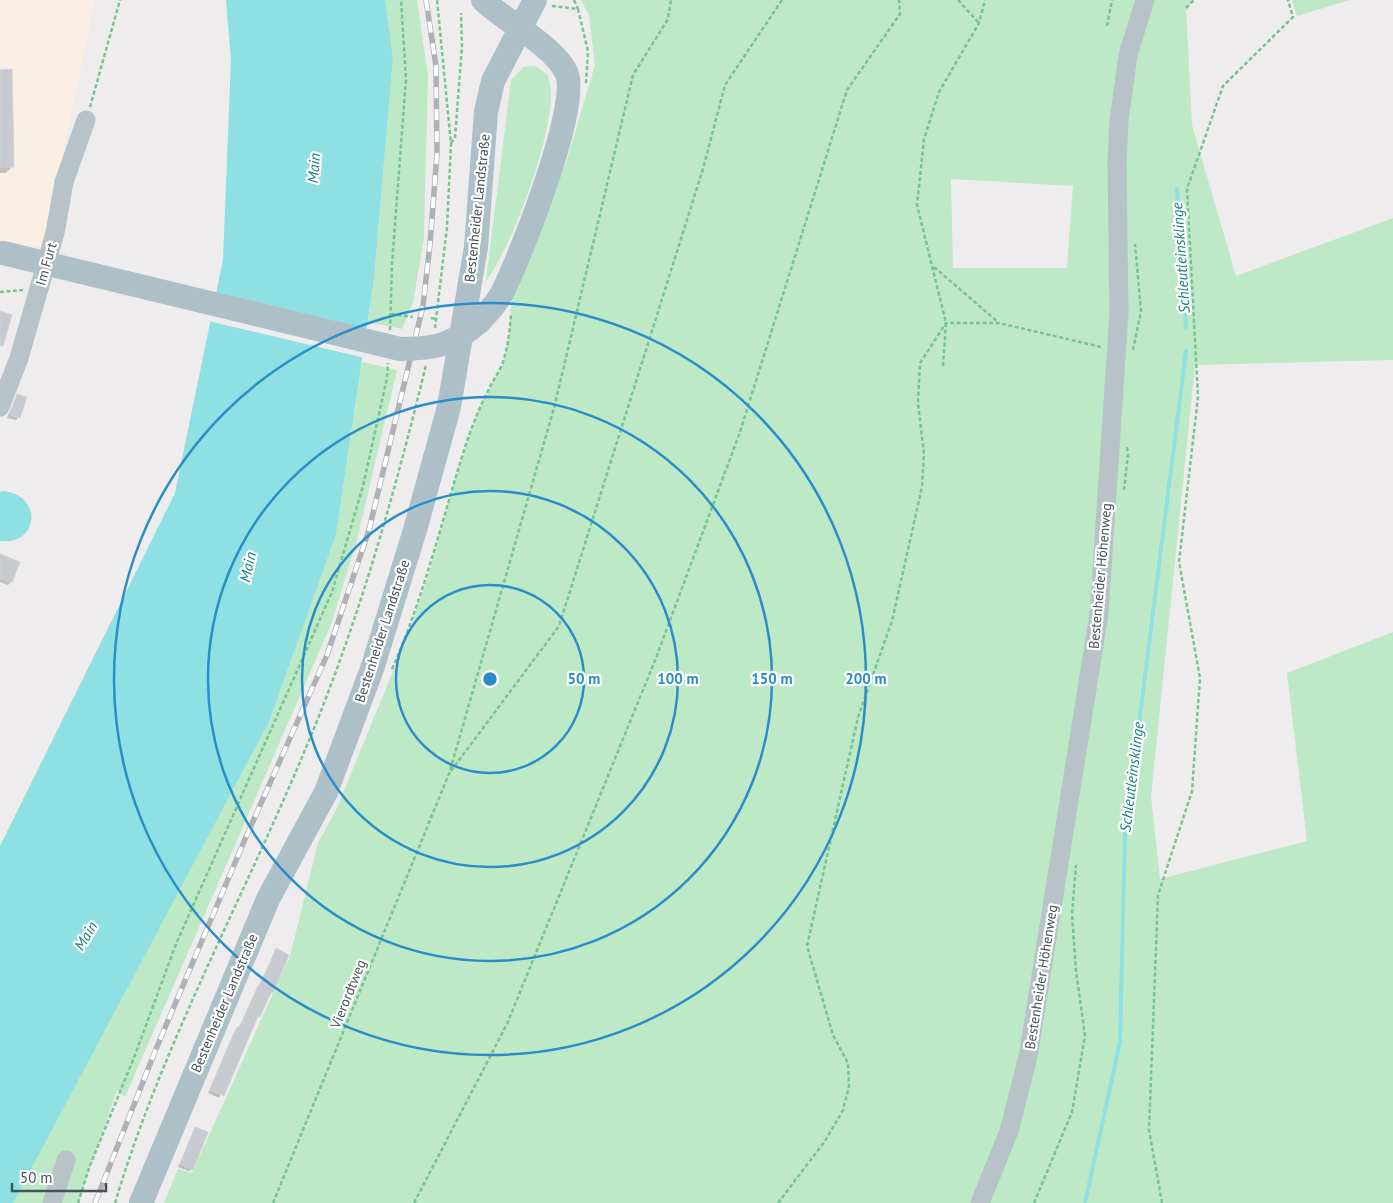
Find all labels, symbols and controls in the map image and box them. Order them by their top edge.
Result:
street label: Bestenheider Landstraße [460,133,494,283]
water label: Main [303,152,324,184]
water label: Schleutleinsklinge [1167,202,1194,314]
street label: Im Furt [31,240,61,288]
street label: Bestenheider Höhenweg [1085,502,1115,650]
water label: Main [235,550,260,584]
street label: Bestenheider Landstraße [350,557,414,705]
text: 50 m [568,669,600,688]
text: 100 m [657,669,699,688]
text: 150 m [751,669,793,688]
text: 200 m [845,669,887,688]
centre of rings [481,670,499,688]
water label: Schleutleinsklinge [1115,721,1148,833]
street label: Bestenheider Höhenweg [1021,903,1061,1051]
water label: Main [70,918,102,954]
street label: Bestenheider Landstraße [187,931,261,1075]
street label: Vierordtweg [326,957,370,1032]
scale bar [12,1160,106,1192]
text: 50 m [20,1168,53,1187]

